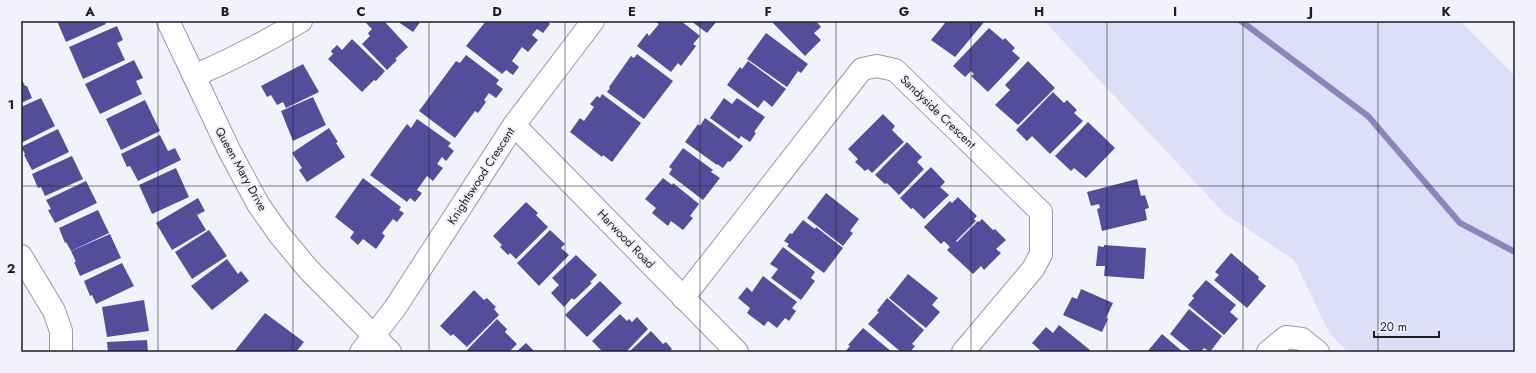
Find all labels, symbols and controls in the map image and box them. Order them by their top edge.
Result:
text: A [84,2,95,21]
text: B [221,2,230,21]
text: C [356,2,366,21]
text: D [492,2,502,21]
text: E [628,2,636,21]
text: F [764,2,772,21]
text: G [899,2,910,21]
text: H [1034,2,1044,21]
text: I [1173,2,1177,21]
text: J [1306,2,1313,21]
text: K [1441,2,1451,21]
street label: Sandyside Crescent [896,71,980,153]
text: 1 [8,95,14,114]
street label: Queen Mary Drive [210,124,272,214]
street label: Knightswood Crescent [443,124,519,228]
street label: Harwood Road [593,205,659,273]
text: 2 [7,259,15,278]
scale bar [1374,313,1439,339]
text: 20 m [1380,318,1407,336]

